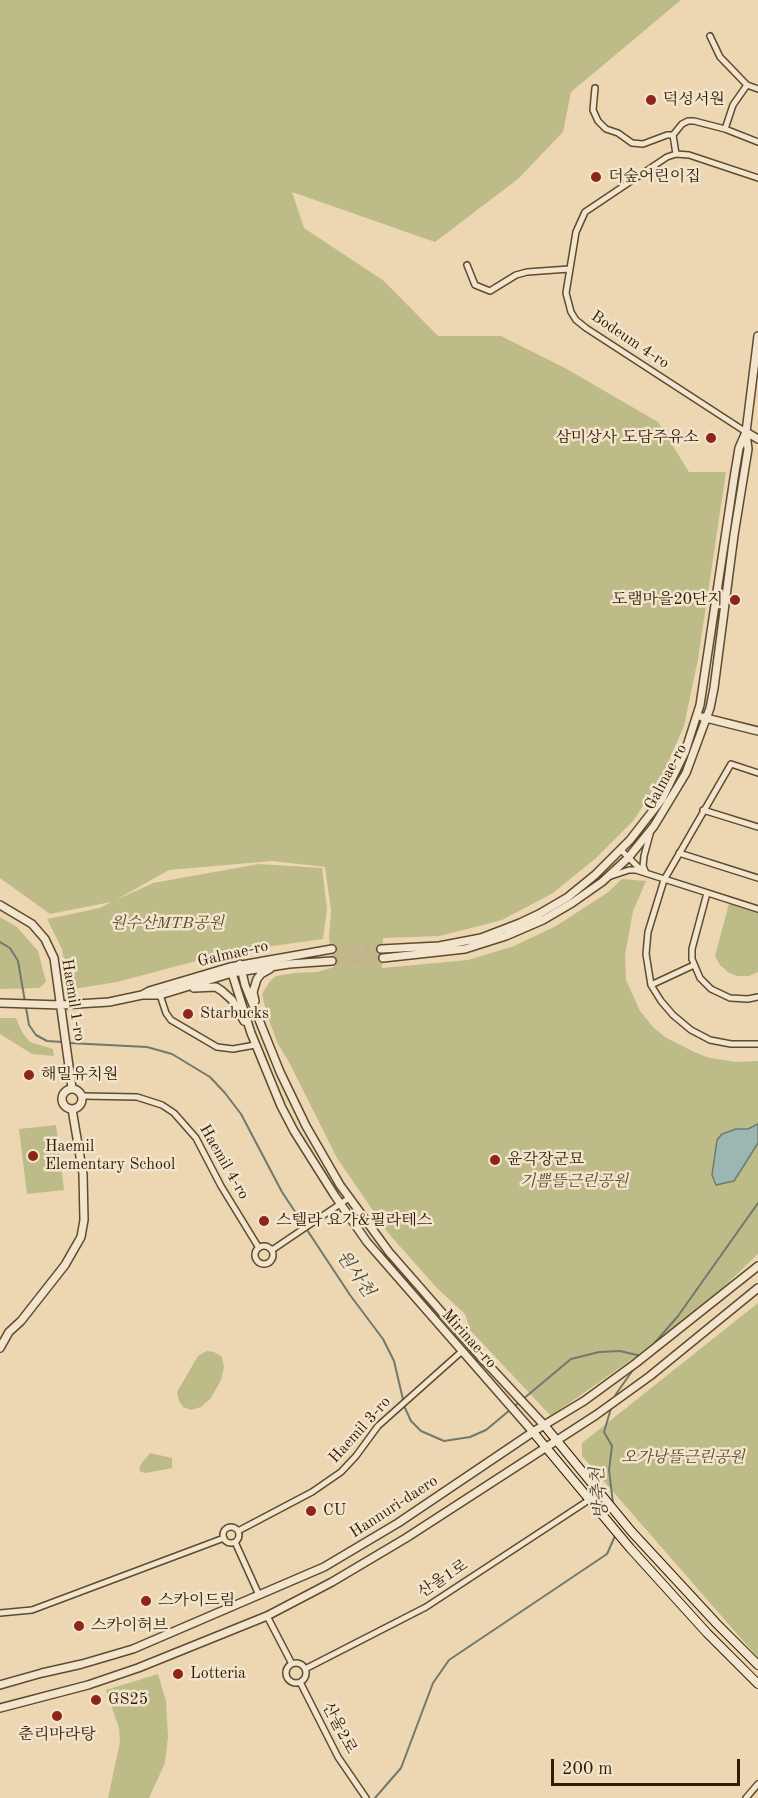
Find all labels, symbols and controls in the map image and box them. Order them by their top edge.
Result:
place label: 덕성서원 [663,90,725,110]
marker: 덕성서원 [644,93,658,107]
place label: 더숲어린이집 [608,167,701,187]
marker: 더숲어린이집 [589,170,603,184]
street label: Bodeum 4-ro [587,307,673,373]
place label: 삼미상사 도담주유소 [555,428,699,448]
marker: 삼미상사 도담주유소 [704,431,718,445]
place label: 도램마을20단지 [612,590,723,610]
marker: 도램마을20단지 [728,593,742,607]
street label: Galmae-ro [641,741,691,813]
park label: 원수산MTB공원 [110,914,224,934]
street label: Galmae-ro [196,937,270,971]
street label: Haemil 1-ro [57,957,89,1043]
place label: Starbucks [200,1004,269,1024]
marker: Starbucks [181,1007,195,1021]
place label: 해밀유치원 [41,1065,118,1085]
marker: 해밀유치원 [22,1068,36,1082]
street label: Haemil 4-ro [195,1121,253,1203]
place label: Haemil Elementary School [45,1137,175,1175]
marker: Haemil Elementary School [26,1149,40,1163]
place label: 윤각장군묘 [507,1150,584,1170]
marker: 윤각장군묘 [488,1153,502,1167]
park label: 기쁨뜰근린공원 [520,1172,628,1192]
place label: 스텔라 요가&필라테스 [276,1211,432,1231]
marker: 스텔라 요가&필라테스 [257,1214,271,1228]
water label: 원사천 [331,1246,379,1302]
street label: Mirinae-ro [437,1305,501,1373]
street label: Haemil 3-ro [325,1393,395,1467]
park label: 오가낭뜰근린공원 [621,1448,745,1468]
water label: 방축천 [587,1466,613,1520]
street label: Hannuri-daero [346,1471,442,1543]
place label: CU [323,1501,346,1521]
marker: CU [304,1504,318,1518]
street label: 산울1로 [414,1556,472,1602]
place label: 스카이드림 [158,1591,235,1611]
marker: 스카이드림 [139,1594,153,1608]
place label: 스카이허브 [91,1616,168,1636]
marker: 스카이허브 [72,1619,86,1633]
place label: Lotteria [190,1664,246,1684]
marker: Lotteria [171,1667,185,1681]
place label: GS25 [108,1690,148,1710]
marker: GS25 [89,1693,103,1707]
street label: 산울2로 [317,1699,361,1757]
marker: 춘리마라탕 [50,1709,64,1723]
place label: 춘리마라탕 [18,1725,96,1745]
scale bar [554,1747,743,1785]
text: 200 m [562,1760,613,1778]

